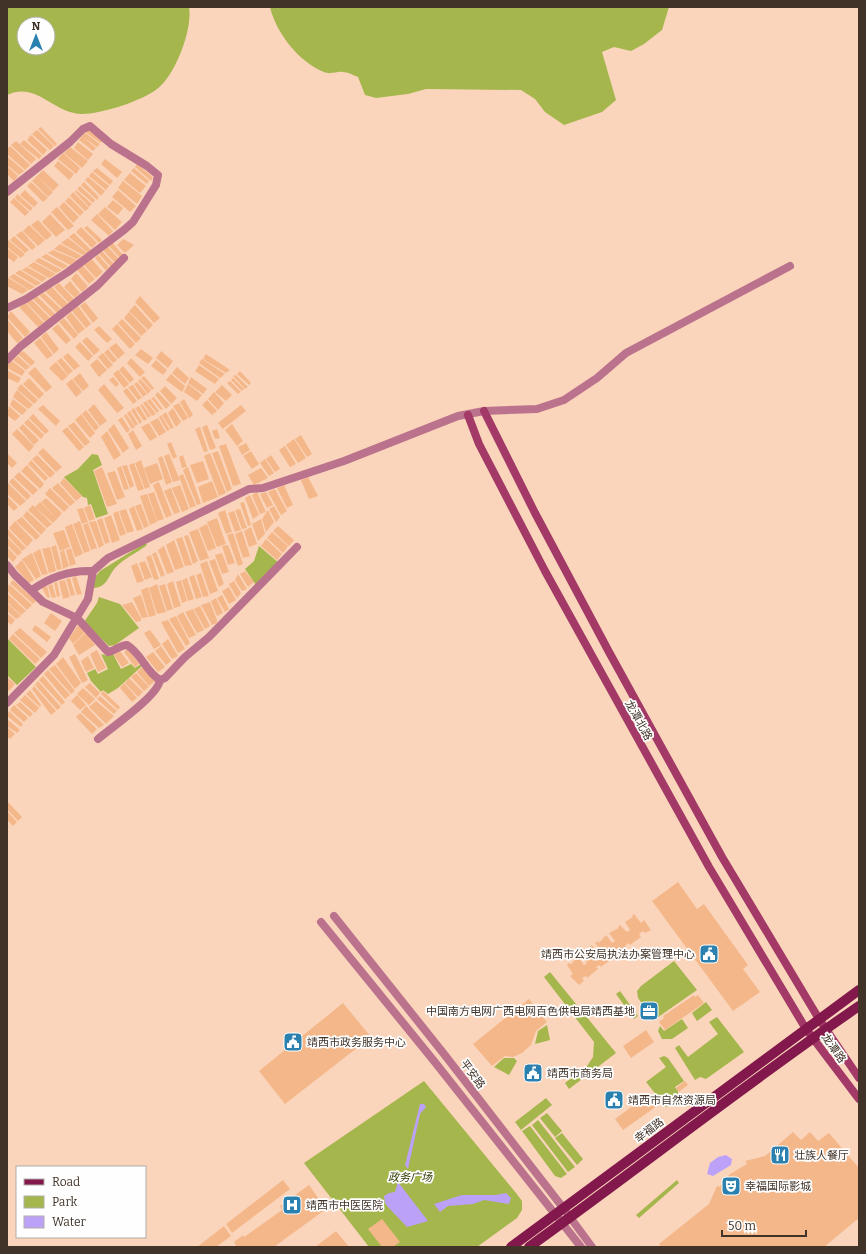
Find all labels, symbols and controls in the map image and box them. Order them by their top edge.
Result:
north arrow [16,16,56,56]
text: N [32,20,41,33]
street label: 龙潭北路 [622,698,655,743]
public building icon: 靖西市公安局执法办案管理中心 [698,943,720,965]
place label: 靖西市公安局执法办案管理中心 [541,948,695,961]
office icon: 中国南方电网广西电网百色供电局靖西基地 [638,1000,660,1022]
place label: 中国南方电网广西电网百色供电局靖西基地 [426,1005,635,1018]
public building icon: 靖西市政务服务中心 [282,1031,304,1053]
street label: 龙潭路 [819,1031,848,1066]
place label: 靖西市政务服务中心 [307,1036,406,1049]
street label: 平安路 [457,1057,488,1091]
public building icon: 靖西市商务局 [522,1062,544,1084]
place label: 靖西市商务局 [547,1067,613,1080]
public building icon: 靖西市自然资源局 [603,1089,625,1111]
place label: 靖西市自然资源局 [628,1094,716,1107]
street label: 幸福路 [632,1115,666,1146]
restaurant icon: 壮族人餐厅 [769,1144,791,1166]
place label: 壮族人餐厅 [794,1149,849,1162]
legend [16,1166,146,1238]
park label: 政务广场 [388,1171,433,1184]
text: Road [52,1175,80,1189]
theatre icon: 幸福国际影城 [720,1175,742,1197]
place label: 幸福国际影城 [745,1180,811,1193]
hospital icon: 靖西市中医医院 [281,1194,303,1216]
text: Park [52,1195,78,1209]
place label: 靖西市中医医院 [306,1199,383,1212]
scale bar [722,1212,806,1238]
text: Water [52,1215,87,1229]
text: 50 m [728,1219,757,1233]

